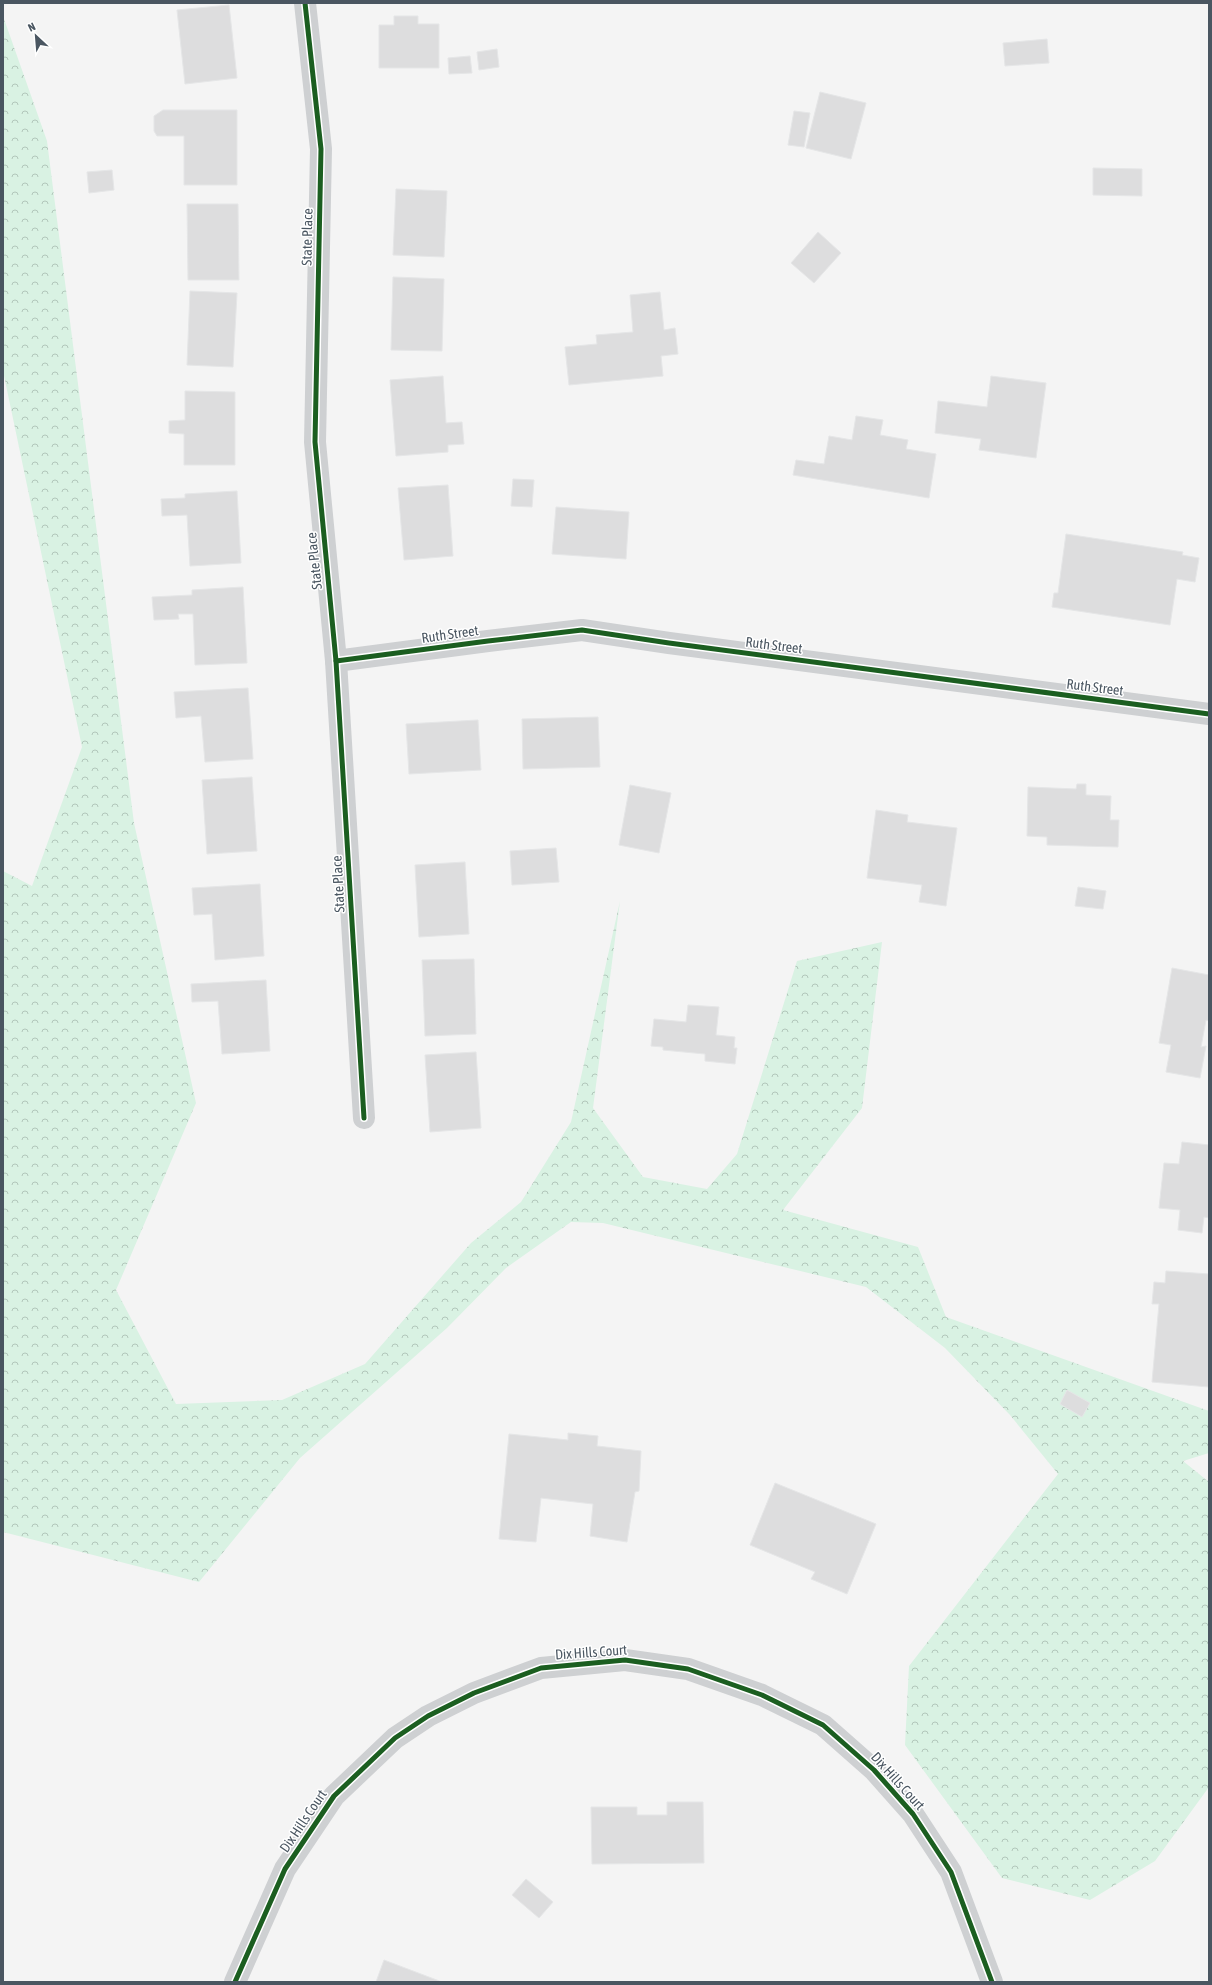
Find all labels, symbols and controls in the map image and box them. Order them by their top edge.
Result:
north arrow [16,16,56,56]
text: N [26,20,37,34]
street label: State Place [299,208,315,266]
street label: State Place [303,532,325,590]
street label: Ruth Street [421,622,479,646]
street label: Ruth Street [745,634,803,656]
street label: Ruth Street [1066,676,1124,698]
street label: State Place [329,855,347,913]
street label: Dix Hills Court [555,1642,627,1662]
street label: Dix Hills Court [868,1749,928,1813]
street label: Dix Hills Court [276,1787,330,1855]

